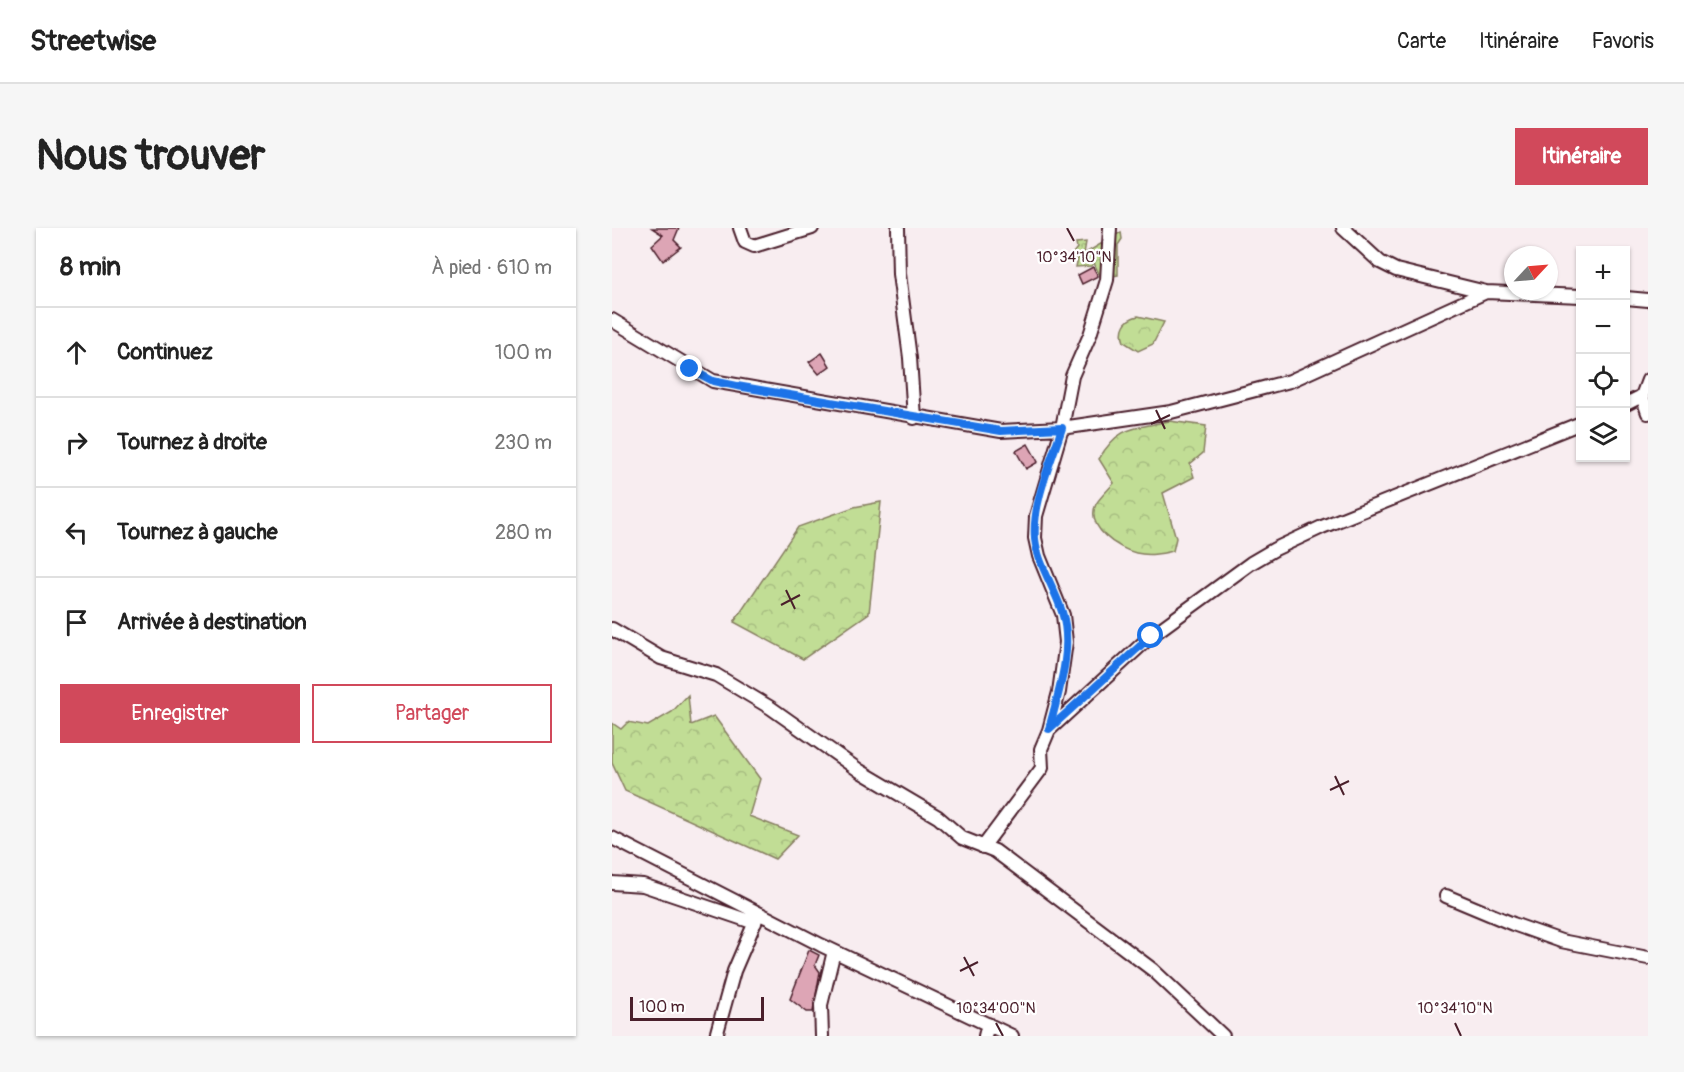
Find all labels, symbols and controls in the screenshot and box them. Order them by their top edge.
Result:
text: Streetwise [30,24,156,59]
text: Carte [1397,28,1446,55]
text: Itinéraire [1479,28,1559,55]
text: Favoris [1592,28,1654,55]
button: Itinéraire [1515,128,1648,185]
text: Nous trouver [36,130,265,182]
north arrow [1504,246,1558,300]
map controls [1576,246,1630,462]
button: + [1576,246,1630,300]
text: 10°34'10"N [1036,248,1112,267]
text: 8 min [60,251,121,283]
text: À pied · 610 m [431,255,552,280]
button: − [1576,300,1630,354]
icon: ahead [60,336,93,369]
text: Continuez [117,338,213,366]
text: 100 m [495,340,552,365]
button: locate [1576,354,1630,408]
route end [676,355,702,381]
button: layers [1576,408,1630,462]
icon: right [60,426,93,459]
text: Tournez à droite [117,428,267,456]
text: 230 m [495,430,552,455]
icon: left [60,516,93,549]
text: Tournez à gauche [117,518,278,546]
text: 280 m [495,520,552,545]
icon: arrive [60,606,93,639]
text: Arrivée à destination [117,608,307,636]
route start [1137,622,1163,648]
button: Enregistrer [60,684,300,743]
button: Partager [312,684,552,743]
scale bar [630,994,764,1022]
text: 100 m [639,997,685,1017]
text: 10°34'00"N [956,999,1036,1018]
text: 10°34'10"N [1417,999,1493,1018]

